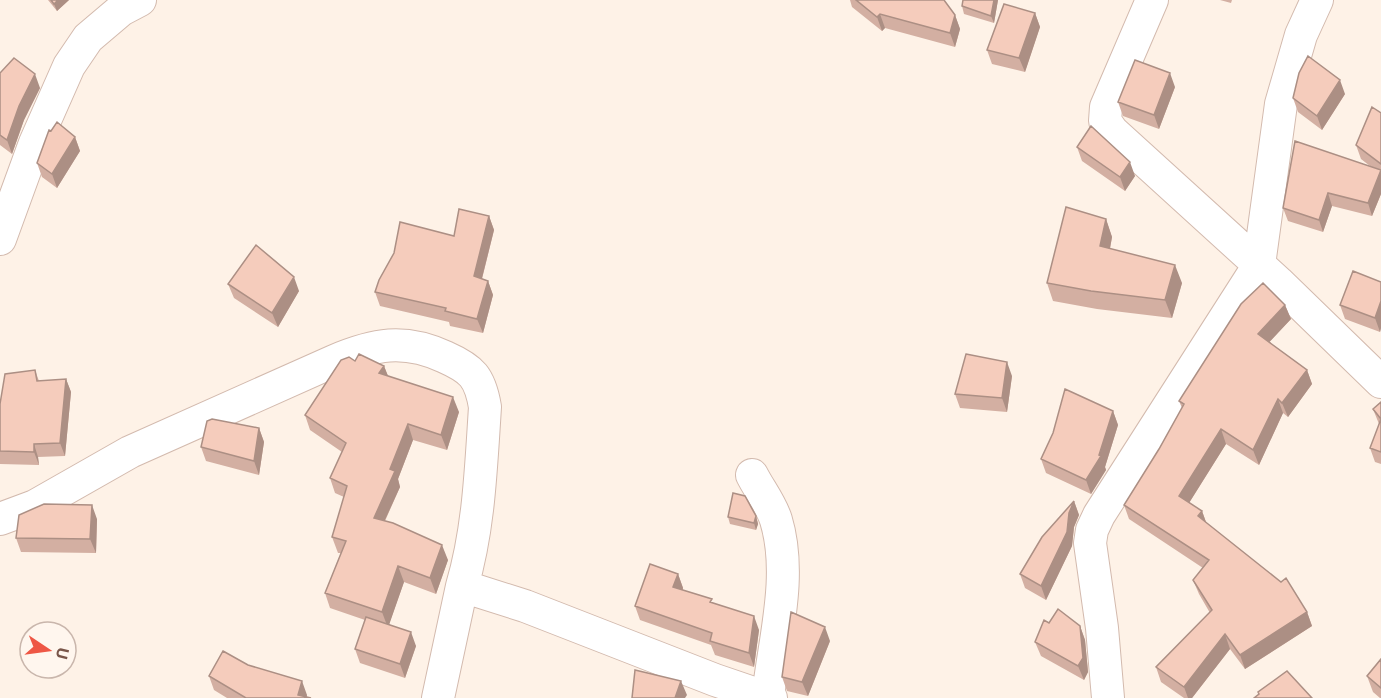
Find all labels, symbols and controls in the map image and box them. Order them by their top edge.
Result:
north arrow [18,620,78,680]
text: U [51,645,75,662]

